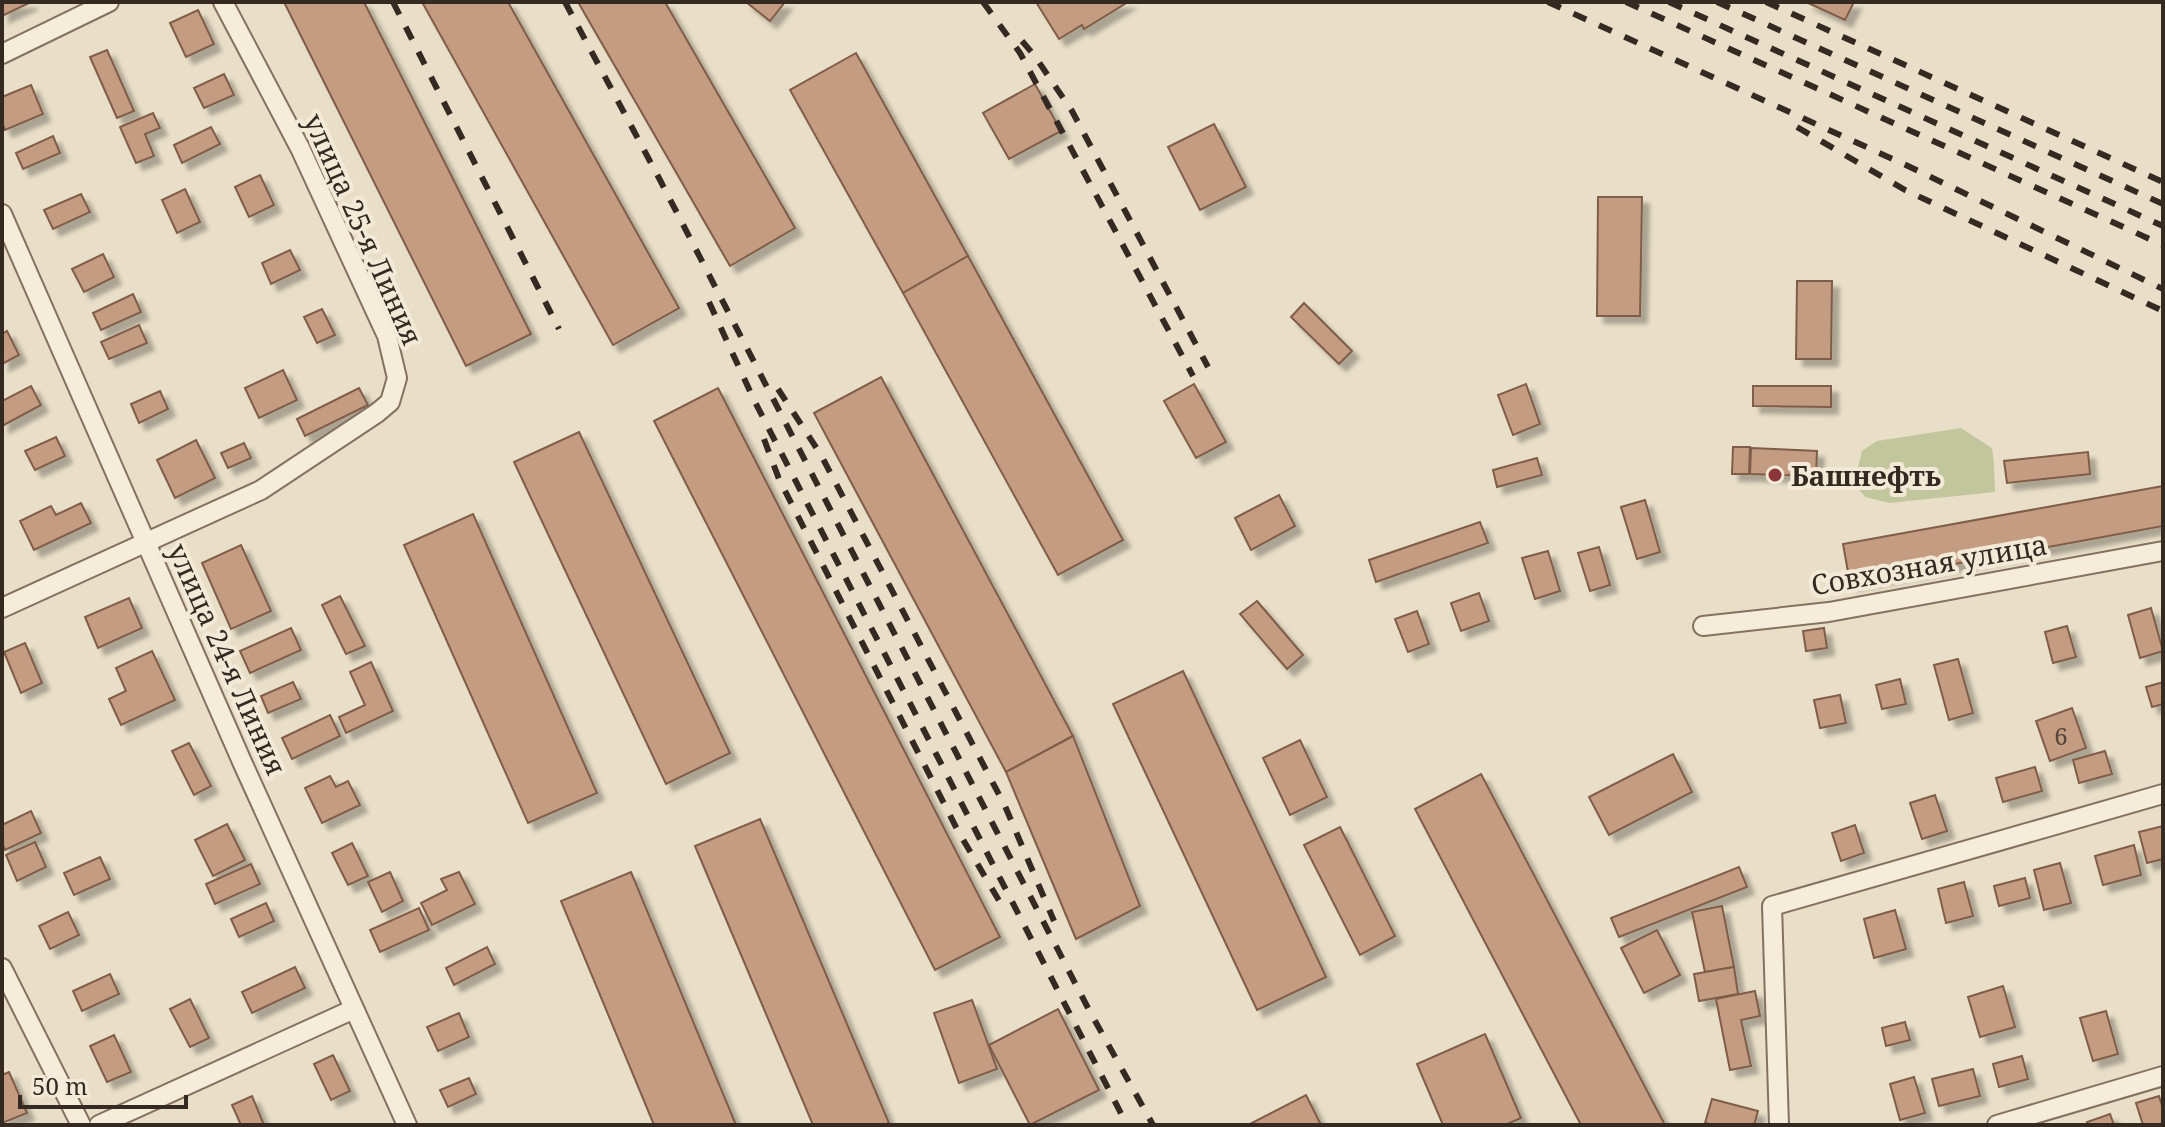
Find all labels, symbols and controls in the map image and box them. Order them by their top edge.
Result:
street label: улица 25-я Линия [296,107,432,351]
place label: Башнефть [1791,456,1941,494]
marker: Башнефть [1766,466,1784,484]
street label: Совхозная улица [1808,525,2050,603]
street label: улица 24-я Линия [160,537,296,781]
house number: 6 [2054,719,2068,752]
scale bar [20,1059,186,1109]
text: 50 m [32,1069,88,1102]

